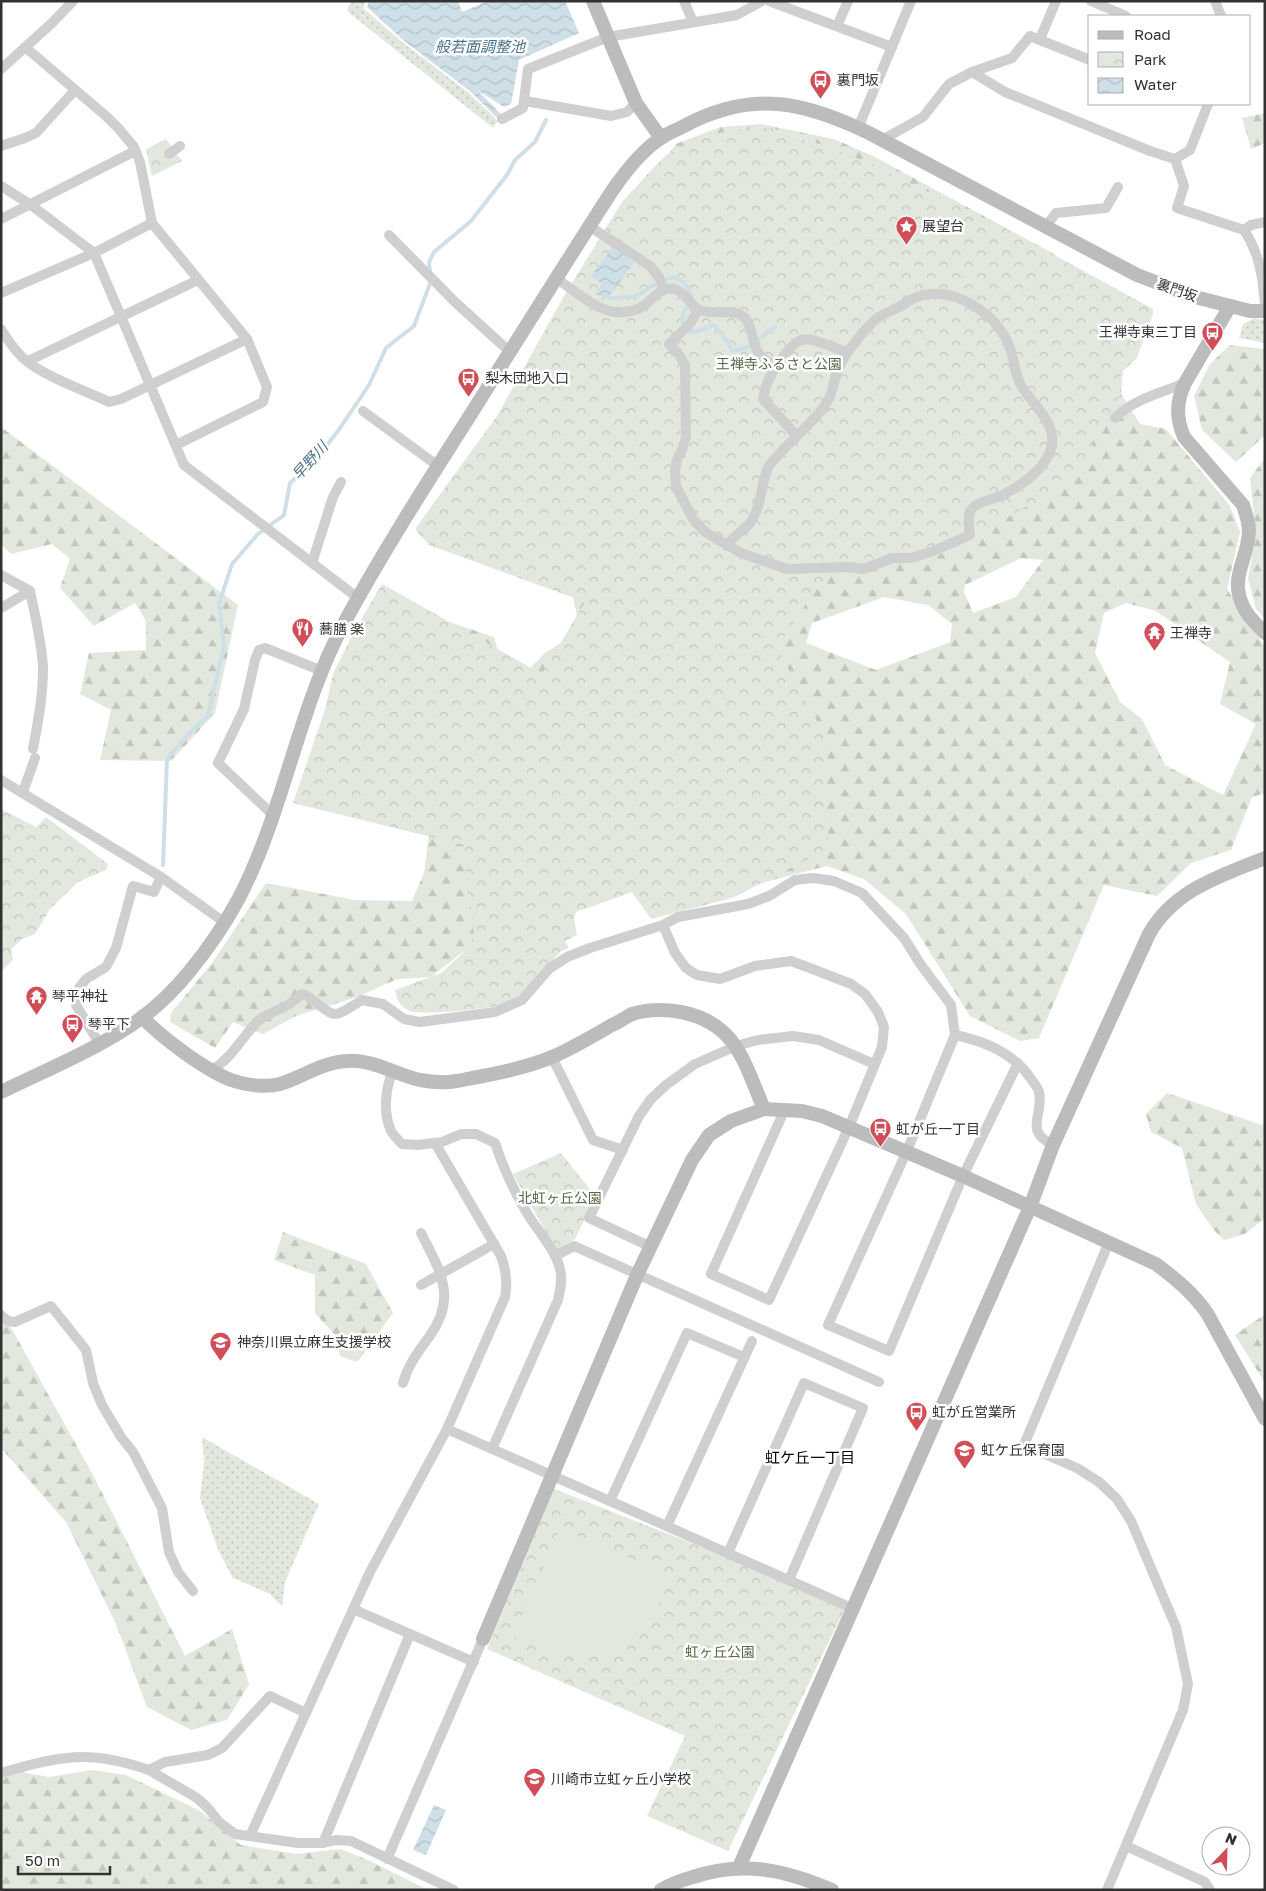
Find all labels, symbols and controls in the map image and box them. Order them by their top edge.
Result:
legend [1088,15,1251,105]
text: Road [1134,25,1171,43]
water label: 般若面調整池 [435,37,527,55]
text: Park [1134,50,1167,68]
bus stop icon: 裏門坂 [809,68,833,99]
place label: 裏門坂 [837,71,879,88]
text: Water [1134,75,1177,93]
place icon: 展望台 [894,214,918,245]
place label: 展望台 [922,217,964,234]
street label: 裏門坂 [1155,274,1200,305]
bus stop icon: 王禅寺東三丁目 [1201,320,1225,351]
place label: 王禅寺東三丁目 [1099,323,1197,340]
park label: 王禅寺ふるさと公園 [716,355,842,372]
bus stop icon: 梨木団地入口 [457,366,481,397]
place label: 梨木団地入口 [485,369,569,386]
water label: 早野川 [288,436,332,483]
restaurant icon: 蕎膳 楽 [291,617,315,648]
place label: 蕎膳 楽 [319,620,365,637]
temple icon: 王禅寺 [1142,621,1166,652]
place label: 王禅寺 [1170,624,1212,641]
temple icon: 琴平神社 [24,984,48,1015]
place label: 琴平神社 [52,987,108,1004]
bus stop icon: 琴平下 [60,1012,84,1043]
place label: 琴平下 [88,1015,130,1032]
bus stop icon: 虹が丘一丁目 [868,1117,892,1148]
place label: 虹が丘一丁目 [896,1120,980,1137]
park label: 北虹ヶ丘公園 [518,1189,602,1206]
school or university icon: 神奈川県立麻生支援学校 [209,1330,233,1361]
place label: 神奈川県立麻生支援学校 [237,1333,391,1350]
bus stop icon: 虹が丘営業所 [904,1400,928,1431]
place label: 虹が丘営業所 [932,1403,1016,1420]
school or university icon: 虹ケ丘保育園 [953,1438,977,1469]
place label: 虹ケ丘保育園 [981,1441,1065,1458]
district label: 虹ケ丘一丁目 [765,1448,855,1466]
park label: 虹ヶ丘公園 [685,1643,755,1660]
school or university icon: 川崎市立虹ヶ丘小学校 [523,1767,547,1798]
place label: 川崎市立虹ヶ丘小学校 [551,1770,691,1787]
north arrow [1201,1826,1251,1876]
text: N [1223,1829,1239,1848]
scale bar [18,1844,110,1876]
text: 50 m [25,1851,60,1869]

